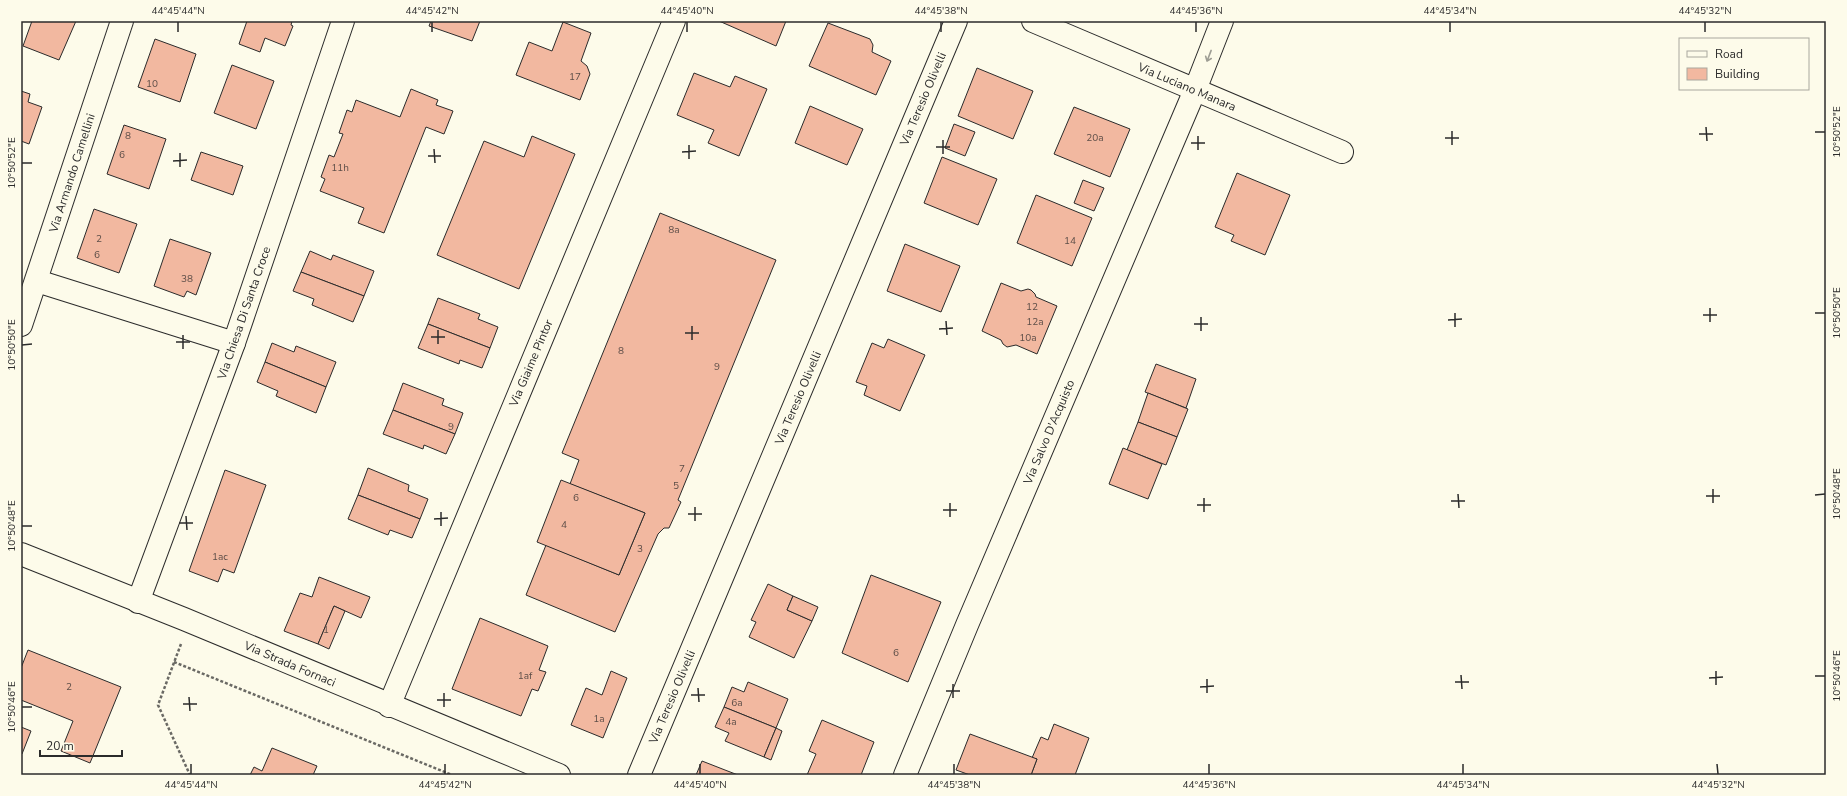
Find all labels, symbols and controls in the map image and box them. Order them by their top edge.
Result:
text: 44°45'44"N [151,4,205,18]
text: 44°45'42"N [405,4,459,18]
text: 44°45'40"N [660,4,714,18]
text: 44°45'38"N [914,4,968,18]
text: 44°45'36"N [1169,4,1223,18]
text: 44°45'34"N [1423,4,1477,18]
text: 44°45'32"N [1678,4,1732,18]
legend [1679,38,1809,90]
text: Road [1715,46,1743,62]
one-way arrow [1204,49,1212,61]
street label: Via Teresio Olivelli [896,50,950,149]
street label: Via Luciano Manara [1134,59,1239,115]
text: Building [1715,66,1760,82]
house number: 17 [569,70,581,84]
house number: 10 [146,77,158,91]
text: 10°50'52"E [1830,106,1844,158]
street label: Via Armando Camellini [45,112,99,235]
house number: 8 [125,129,131,143]
house number: 20a [1086,131,1104,145]
text: 10°50'52"E [5,137,19,189]
house number: 6 [119,148,125,162]
house number: 11h [331,161,349,175]
house number: 8a [668,223,680,237]
house number: 2 [96,232,102,246]
house number: 14 [1064,234,1076,248]
street label: Via Chiesa Di Santa Croce [213,244,274,383]
house number: 6 [94,248,100,262]
house number: 38 [181,272,193,286]
text: 10°50'50"E [1830,287,1844,339]
house number: 12 [1026,300,1038,314]
house number: 12a [1026,315,1044,329]
street label: Via Giaime Pintor [505,316,557,410]
text: 10°50'50"E [5,319,19,371]
house number: 10a [1019,331,1037,345]
house number: 8 [618,344,624,358]
street label: Via Teresio Olivelli [771,349,825,448]
house number: 9 [714,360,720,374]
street label: Via Salvo D'Acquisto [1019,377,1078,488]
house number: 9 [448,420,454,434]
house number: 7 [679,462,685,476]
text: 10°50'48"E [1830,468,1844,520]
house number: 5 [673,479,679,493]
house number: 6 [573,491,579,505]
text: 10°50'48"E [5,500,19,552]
house number: 4 [561,518,567,532]
house number: 3 [637,542,643,556]
house number: 1ac [212,550,228,564]
house number: 1 [323,623,329,637]
street label: Via Strada Fornaci [241,637,338,690]
house number: 6 [893,646,899,660]
street label: Via Teresio Olivelli [645,648,699,747]
text: 10°50'46"E [1830,650,1844,702]
house number: 1af [518,669,533,683]
house number: 2 [66,680,72,694]
text: 10°50'46"E [5,681,19,733]
house number: 6a [731,696,743,710]
house number: 1a [593,712,605,726]
house number: 4a [725,715,737,729]
scale bar [40,732,122,758]
text: 20 m [46,738,74,754]
text: 44°45'44"N [164,778,218,792]
text: 44°45'42"N [418,778,472,792]
text: 44°45'40"N [673,778,727,792]
text: 44°45'38"N [927,778,981,792]
text: 44°45'36"N [1182,778,1236,792]
text: 44°45'34"N [1436,778,1490,792]
text: 44°45'32"N [1691,778,1745,792]

